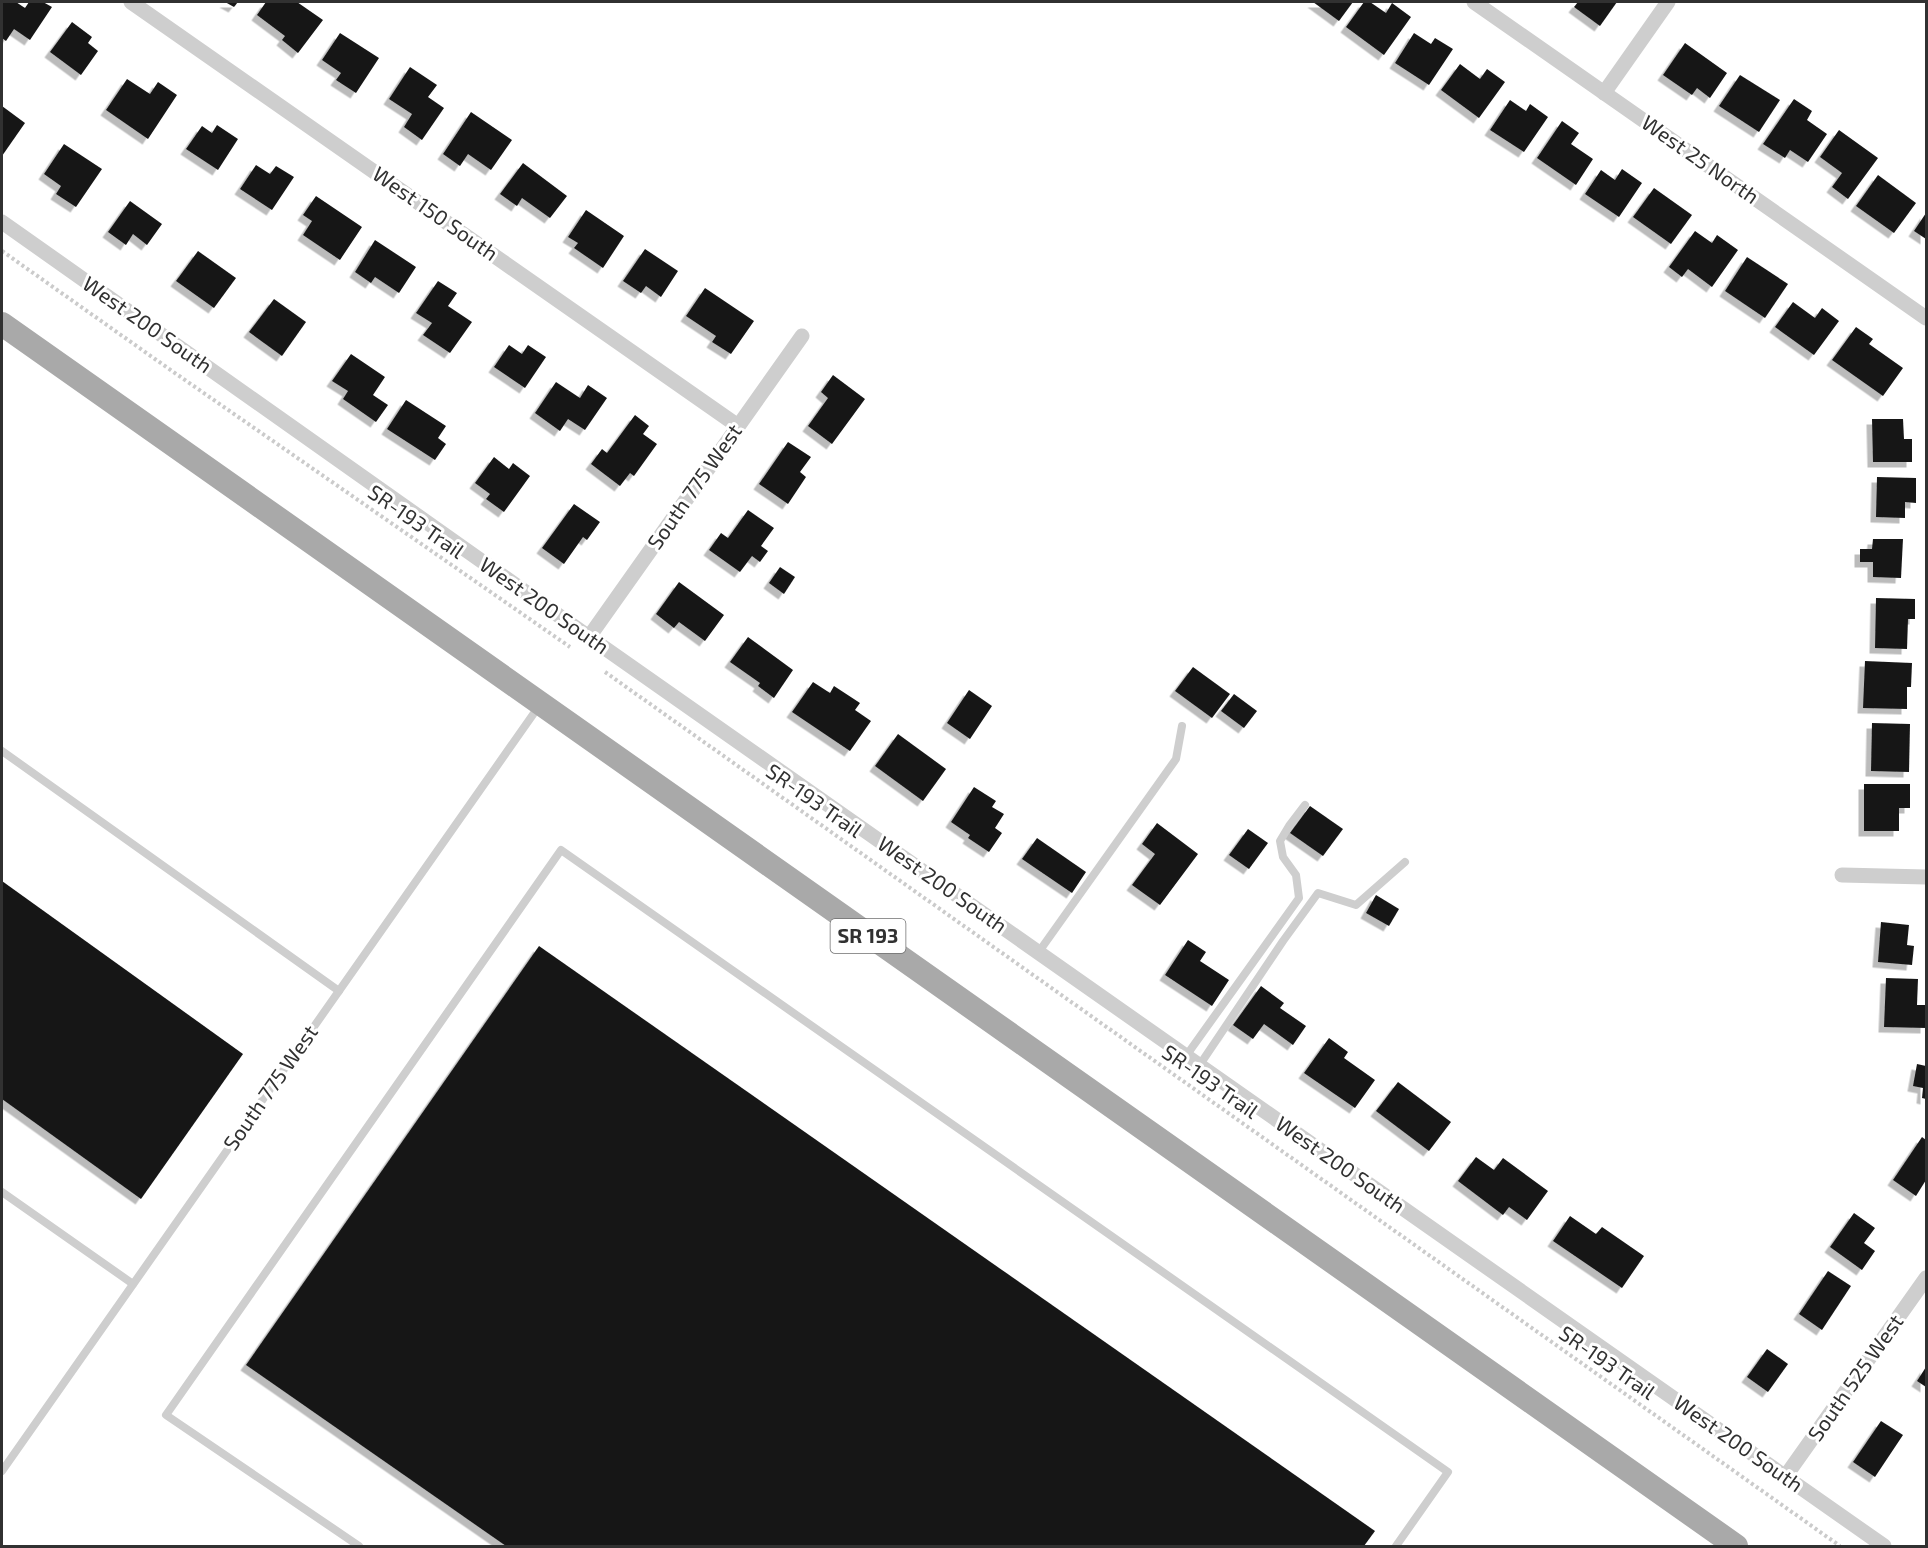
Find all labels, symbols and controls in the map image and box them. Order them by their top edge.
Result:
street label: West 25 North [1637,109,1764,208]
street label: West 150 South [368,160,503,265]
street label: West 200 South [78,270,217,378]
street label: South 775 West [641,419,746,554]
street label: SR-193 Trail [364,479,470,563]
street label: West 200 South [475,551,614,659]
street label: SR-193 Trail [762,758,868,842]
street label: West 200 South [873,830,1012,938]
road number: SR 193 [830,919,906,953]
street label: South 775 West [217,1020,322,1155]
street label: SR-193 Trail [1158,1039,1264,1123]
street label: West 200 South [1271,1110,1410,1218]
street label: South 525 West [1802,1309,1908,1445]
street label: SR-193 Trail [1555,1320,1661,1404]
street label: West 200 South [1669,1389,1808,1497]

